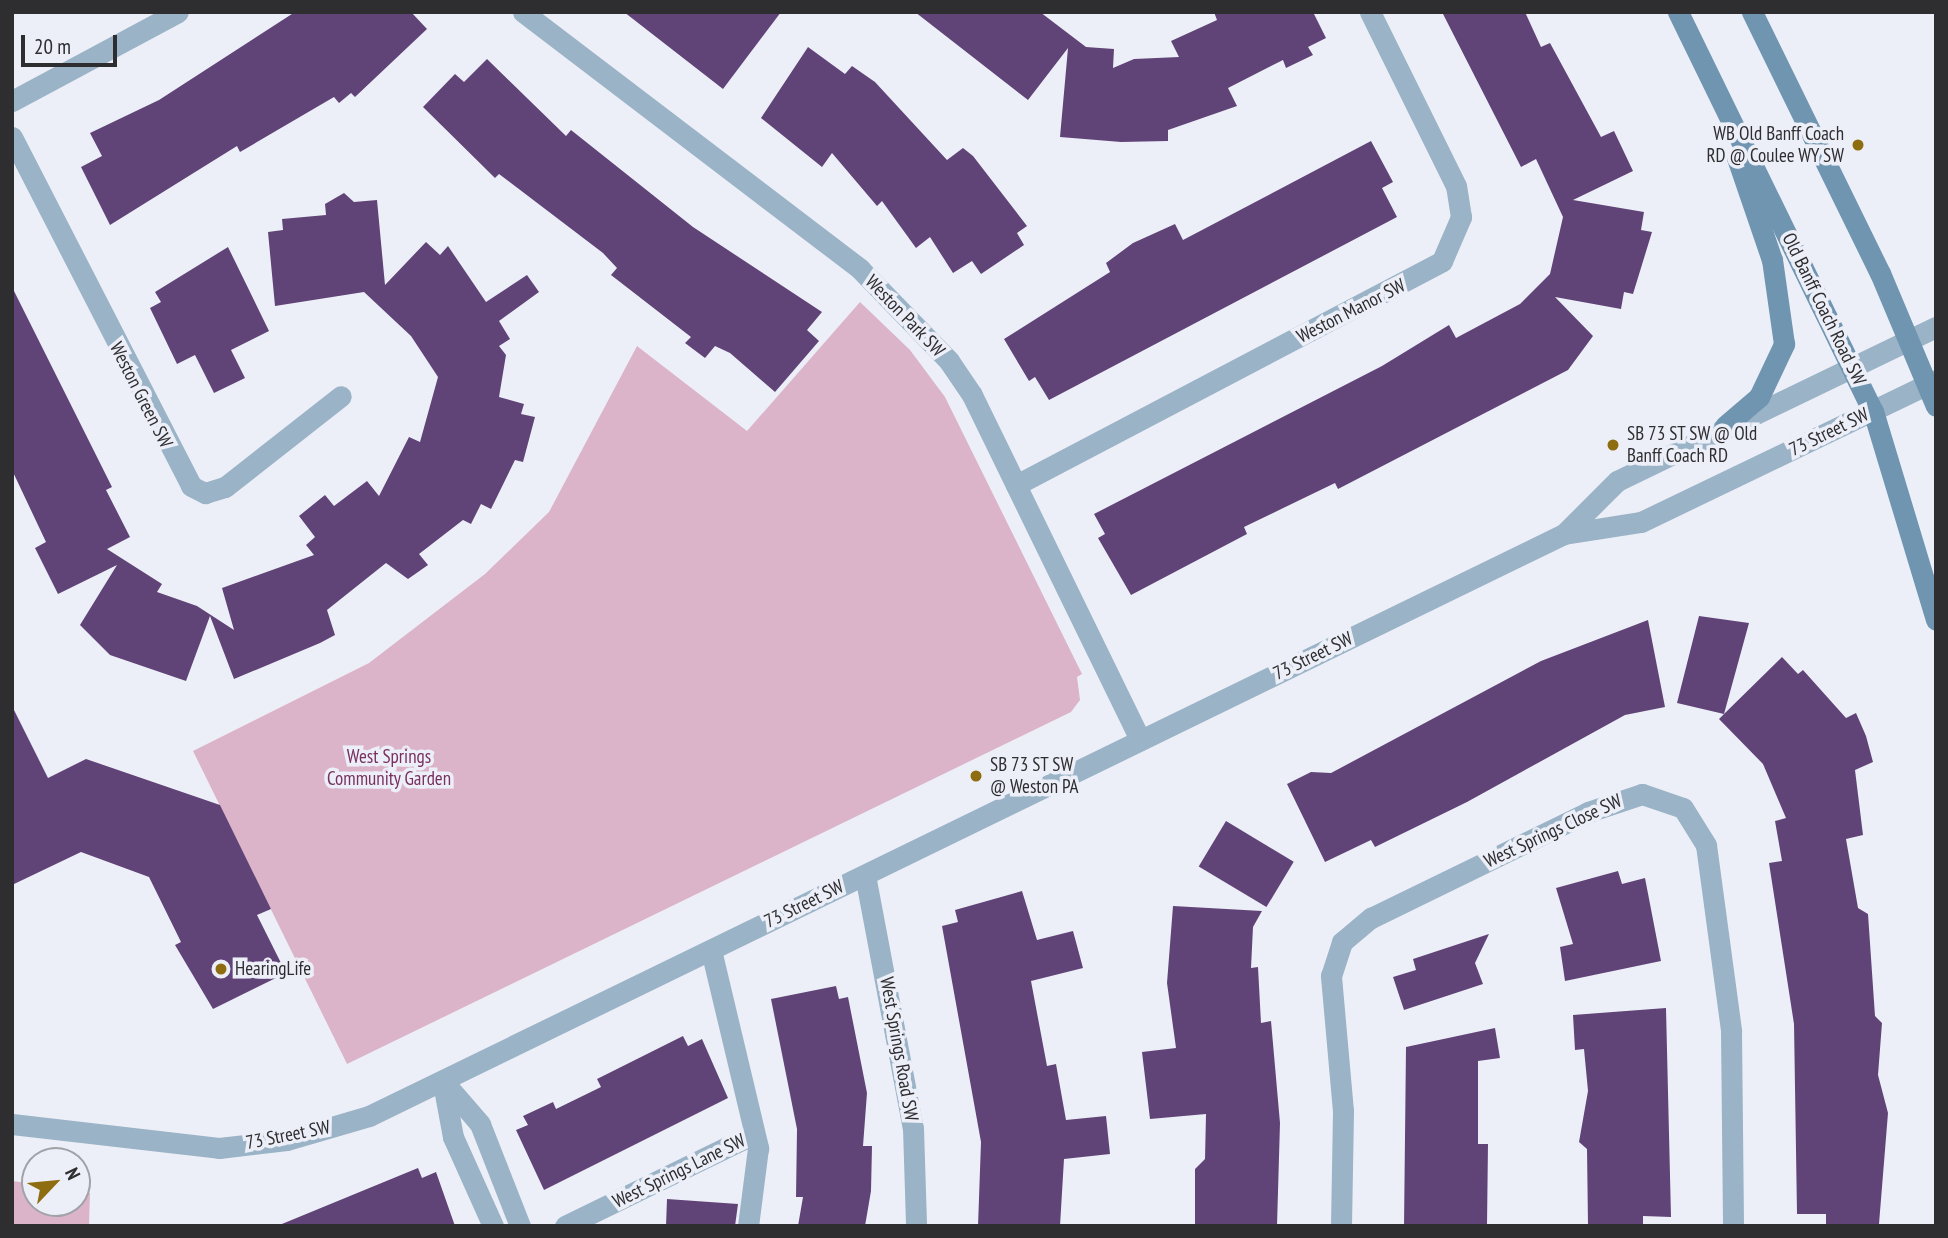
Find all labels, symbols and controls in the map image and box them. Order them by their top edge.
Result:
scale bar [24,21,121,65]
text: 20 m [34,33,71,60]
place label: WB Old Banff Coach RD @ Coulee WY SW [1706,123,1844,167]
marker: WB Old Banff Coach RD @ Coulee WY SW [1850,137,1866,153]
street label: Old Banff Coach Road SW [1777,229,1871,389]
street label: Weston Park SW [860,270,950,362]
street label: Weston Manor SW [1293,274,1409,348]
street label: Weston Green SW [105,338,177,452]
street label: 73 Street SW [1786,403,1872,461]
place label: SB 73 ST SW @ Old Banff Coach RD [1627,423,1758,467]
marker: SB 73 ST SW @ Old Banff Coach RD [1605,437,1621,453]
street label: 73 Street SW [1270,627,1356,685]
park label: West Springs Community Garden [327,746,451,790]
place label: SB 73 ST SW @ Weston PA [990,754,1079,798]
marker: SB 73 ST SW @ Weston PA [968,768,984,784]
street label: West Springs Close SW [1481,789,1625,873]
street label: 73 Street SW [761,875,847,933]
place label: HearingLife [235,958,311,980]
marker: HearingLife [213,961,229,977]
street label: West Springs Road SW [875,975,923,1123]
street label: 73 Street SW [244,1116,332,1154]
street label: West Springs Lane SW [609,1129,749,1213]
north arrow [21,1147,91,1217]
text: N [60,1164,86,1184]

